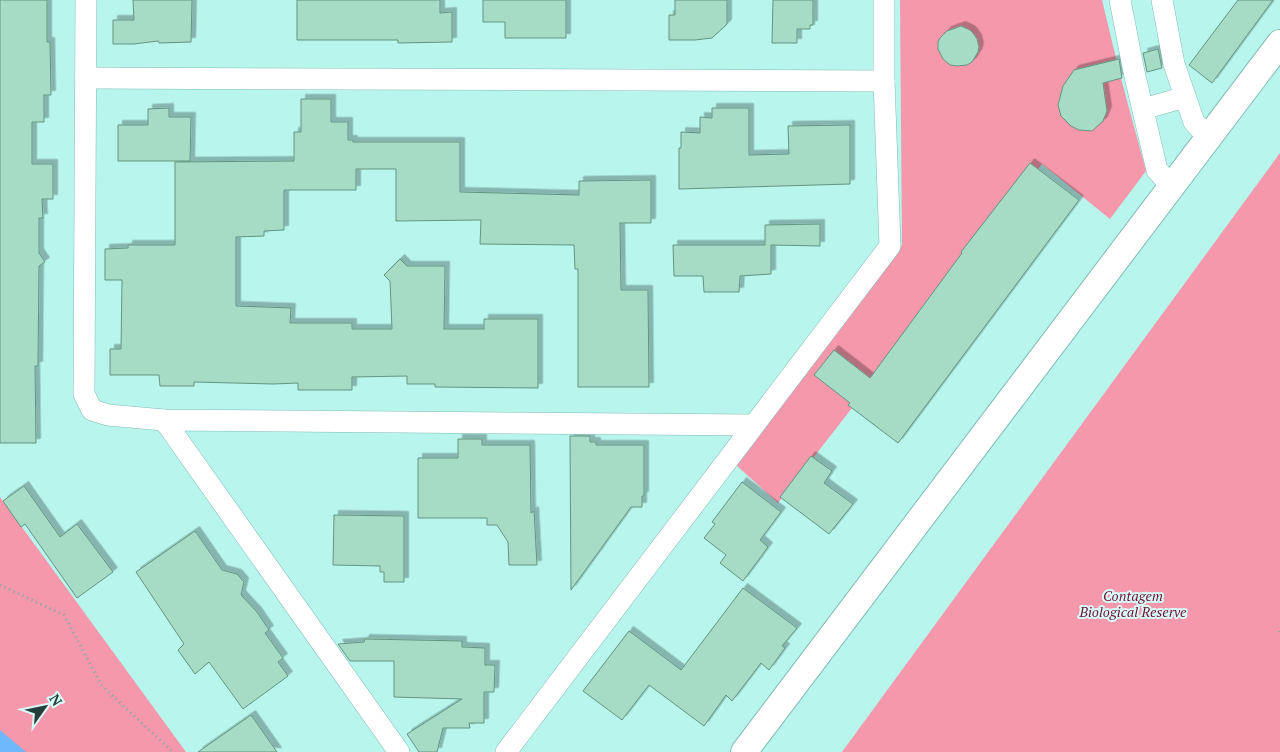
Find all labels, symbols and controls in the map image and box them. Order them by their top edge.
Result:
park label: Contagem Biological Reserve [1079,586,1187,621]
north arrow [20,682,70,732]
text: N [45,690,67,710]

